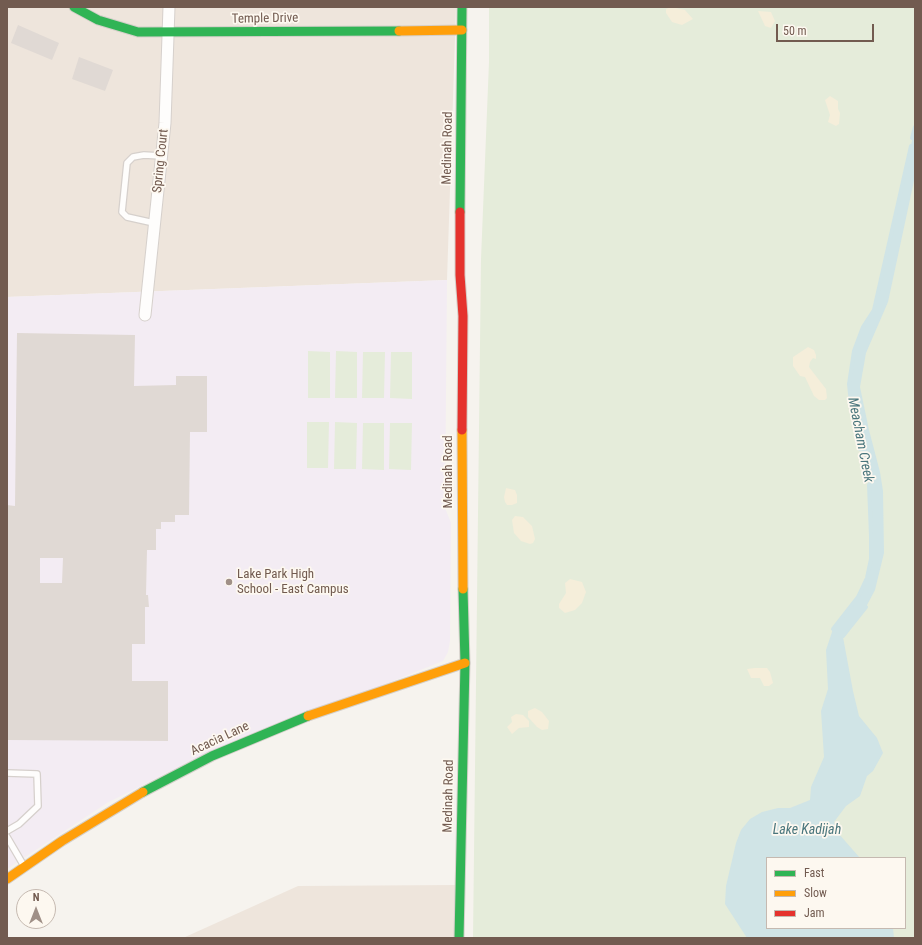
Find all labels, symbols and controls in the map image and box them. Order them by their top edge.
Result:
street label: Temple Drive [232,11,298,27]
scale bar [778,16,876,42]
text: 50 m [783,24,807,38]
street label: Medinah Road [440,111,456,185]
street label: Spring Court [150,128,172,194]
water label: Meacham Creek [844,396,876,484]
street label: Medinah Road [441,435,457,509]
place label: Lake Park High School - East Campus [237,567,349,598]
marker: Lake Park High School - East Campus [224,577,234,587]
street label: Acacia Lane [188,719,252,759]
street label: Medinah Road [441,759,457,833]
water label: Lake Kadijah [773,822,841,838]
legend [766,857,906,929]
text: Fast [804,866,824,880]
text: Slow [804,886,827,900]
north arrow [16,889,56,929]
text: N [33,891,39,904]
text: Jam [804,906,825,920]

